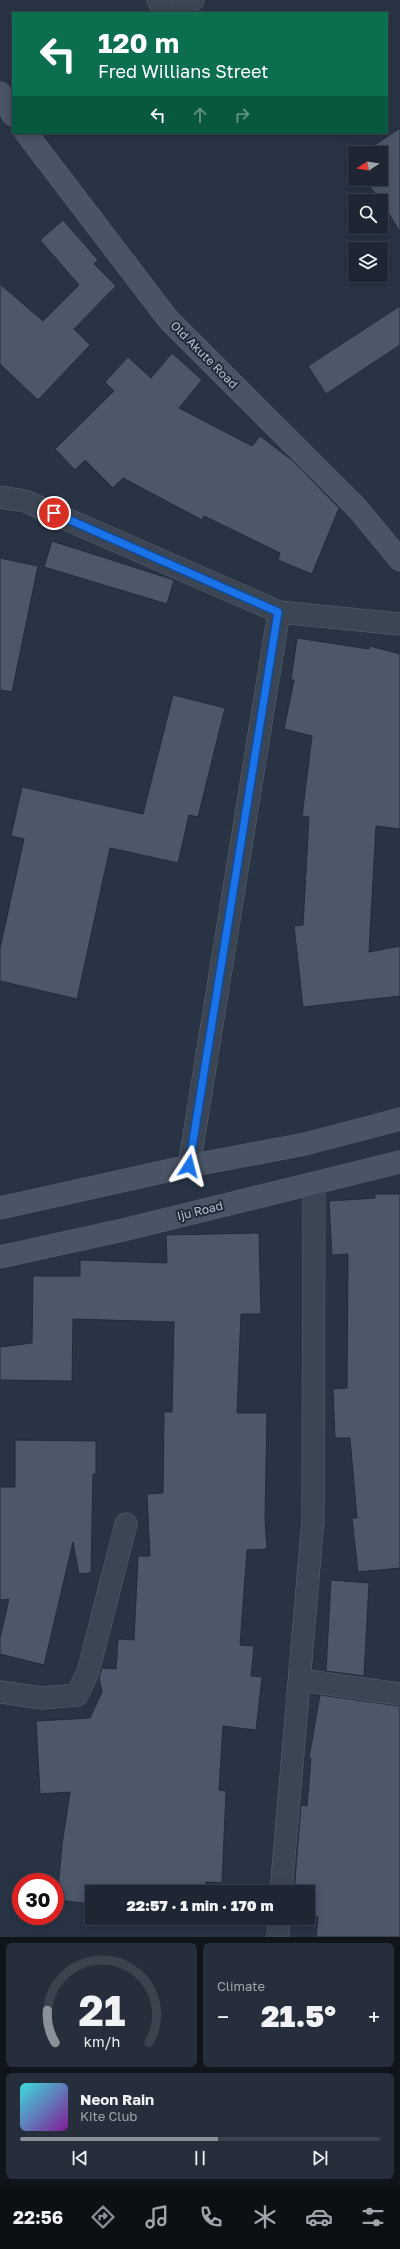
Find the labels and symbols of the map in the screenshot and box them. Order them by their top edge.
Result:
north arrow [348,146,388,186]
street label: Old Akute Road [168,318,241,391]
pin [37,496,71,530]
position arrow [168,1145,210,1187]
street label: Iju Road [175,1198,224,1223]
speed limit sign: 30 [12,1873,64,1925]

